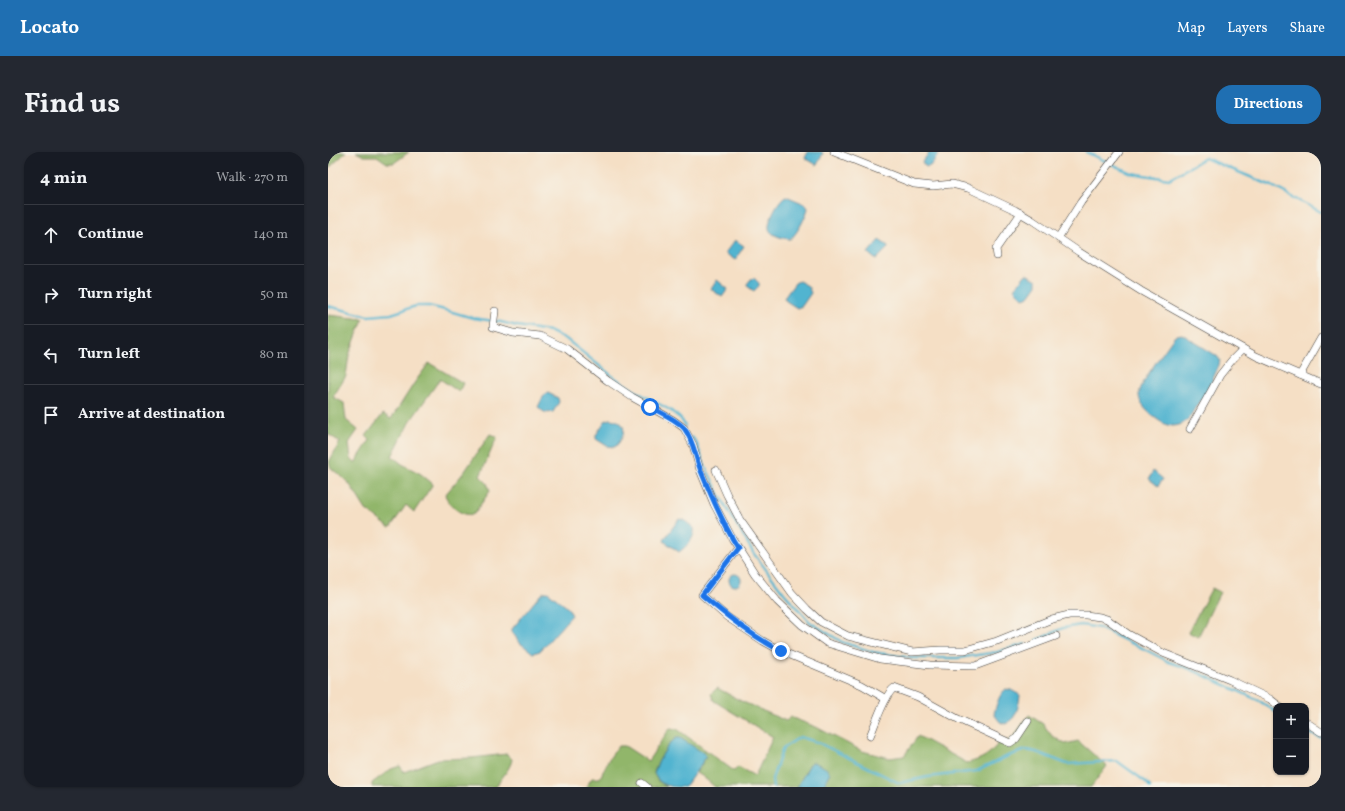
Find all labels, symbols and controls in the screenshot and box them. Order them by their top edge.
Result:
text: Locato [20,15,79,41]
text: Map [1177,19,1205,38]
text: Layers [1227,19,1267,38]
text: Share [1289,19,1325,38]
text: Find us [24,85,120,124]
button: Directions [1216,85,1321,124]
text: 4 min [40,167,87,190]
text: Walk · 270 m [216,169,288,187]
icon: ahead [40,224,62,246]
text: Continue [78,224,143,245]
text: 140 m [254,226,288,244]
icon: right [40,284,62,306]
text: Turn right [78,284,152,305]
text: 50 m [260,286,288,304]
icon: left [40,344,62,366]
text: Turn left [78,344,140,365]
text: 80 m [259,346,288,364]
route start [641,398,659,416]
icon: arrive [40,404,62,426]
text: Arrive at destination [78,404,225,425]
route end [772,642,790,660]
map controls [1273,703,1309,775]
button: + [1273,703,1309,739]
button: − [1273,739,1309,775]

